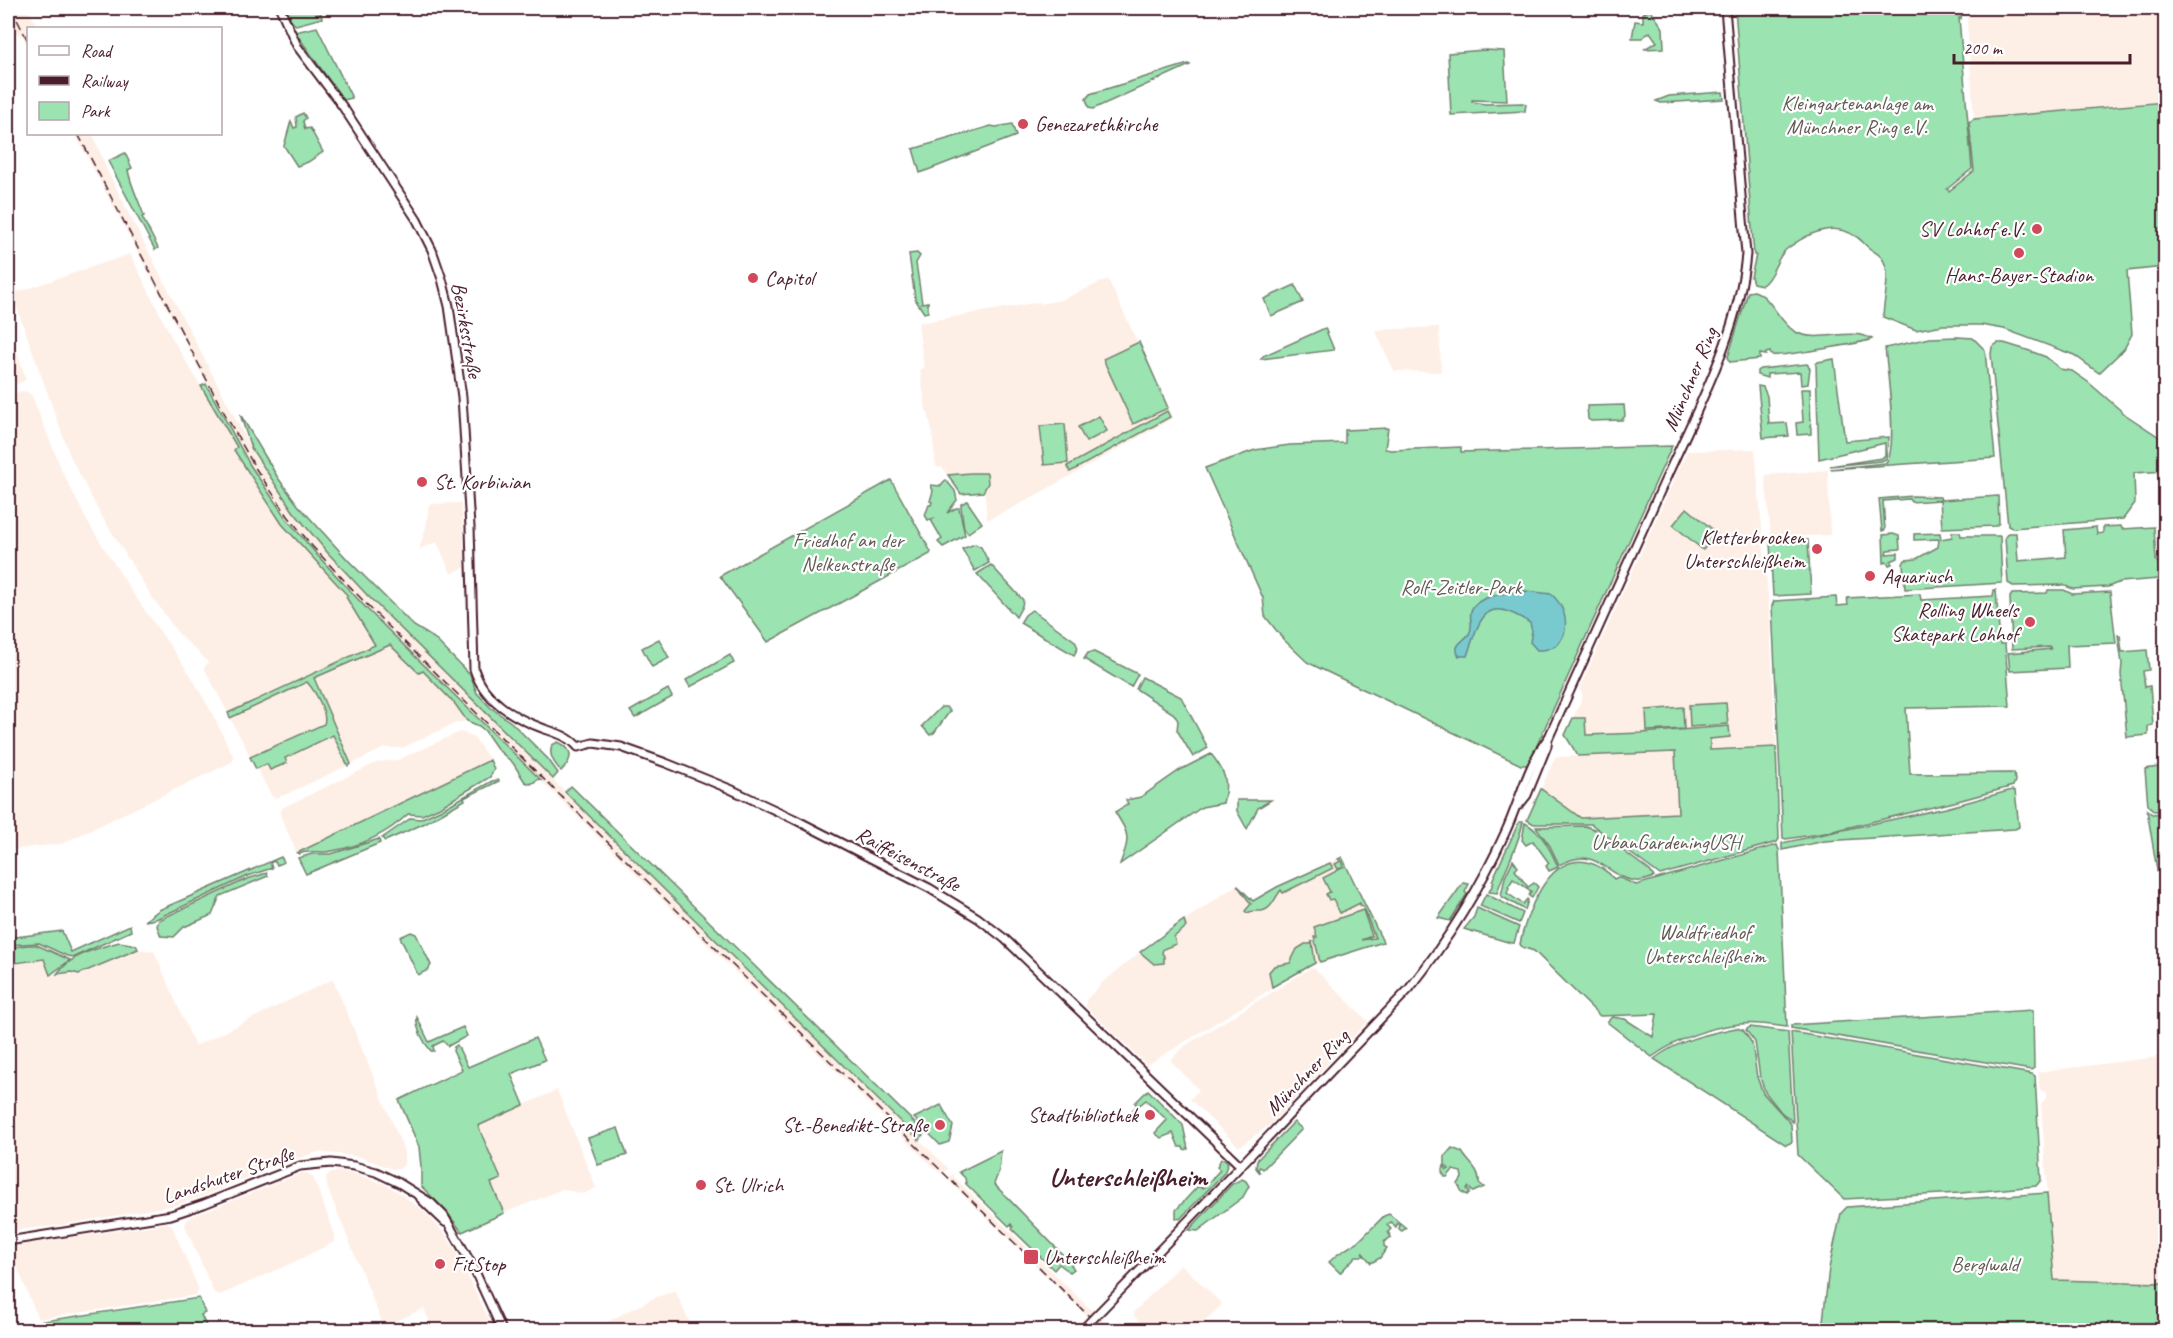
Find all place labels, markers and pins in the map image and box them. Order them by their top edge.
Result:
place label: Genezarethkirche [1035,111,1158,137]
marker: Genezarethkirche [1016,117,1030,131]
place label: SV Lohhof e.V. [1919,216,2026,242]
marker: SV Lohhof e.V. [2030,222,2044,236]
marker: Hans-Bayer-Stadion [2012,246,2026,260]
place label: Hans-Bayer-Stadion [1945,262,2095,288]
place label: Capitol [765,265,817,291]
marker: Capitol [746,271,760,285]
place label: St. Korbinian [434,469,531,495]
marker: St. Korbinian [415,475,429,489]
place label: Kletterbrocken Unterschleißheim [1684,524,1807,574]
marker: Kletterbrocken Unterschleißheim [1810,542,1824,556]
place label: Aquariush [1882,563,1954,589]
marker: Aquariush [1863,569,1877,583]
place label: Rolling Wheels Skatepark Lohhof [1891,597,2022,647]
marker: Rolling Wheels Skatepark Lohhof [2023,615,2037,629]
place label: Stadtbibliothek [1028,1102,1139,1128]
marker: Stadtbibliothek [1143,1108,1157,1122]
place label: St.-Benedikt-Straße [782,1112,930,1138]
marker: St.-Benedikt-Straße [933,1118,947,1132]
place label: St. Ulrich [713,1172,784,1198]
marker: St. Ulrich [694,1178,708,1192]
place label: Unterschleißheim [1044,1244,1166,1270]
marker: Unterschleißheim [1022,1248,1040,1266]
place label: FitStop [452,1251,507,1277]
marker: FitStop [433,1257,447,1271]

